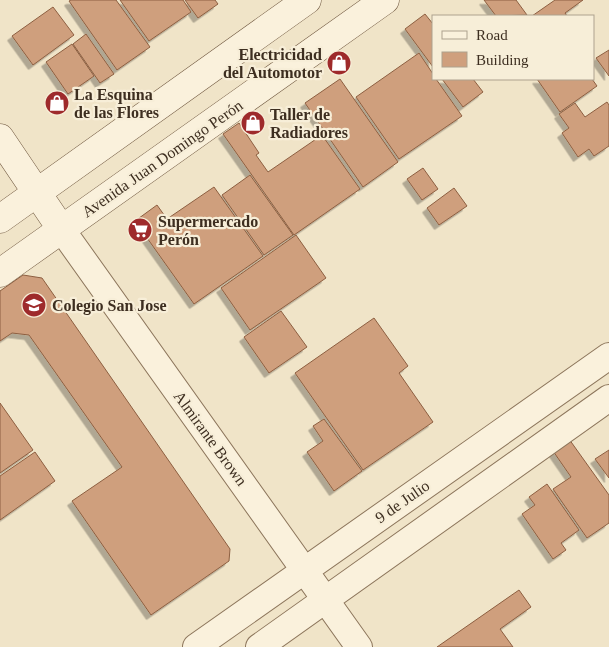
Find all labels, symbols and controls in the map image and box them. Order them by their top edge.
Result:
legend [432,15,594,80]
text: Road [476,27,508,43]
place label: Electricidad del Automotor [223,46,322,81]
shop icon: Electricidad del Automotor [326,50,352,76]
text: Building [476,52,529,68]
place label: La Esquina de las Flores [74,86,159,121]
shop icon: La Esquina de las Flores [44,90,70,116]
street label: Avenida Juan Domingo Perón [79,96,246,221]
place label: Taller de Radiadores [270,106,348,141]
shop icon: Taller de Radiadores [240,110,266,136]
place label: Supermercado Perón [158,213,258,248]
supermarket icon: Supermercado Perón [127,217,153,243]
school or university icon: Colegio San Jose [21,292,47,318]
place label: Colegio San Jose [52,297,167,315]
street label: Almirante Brown [171,388,251,489]
street label: 9 de Julio [372,477,433,526]

